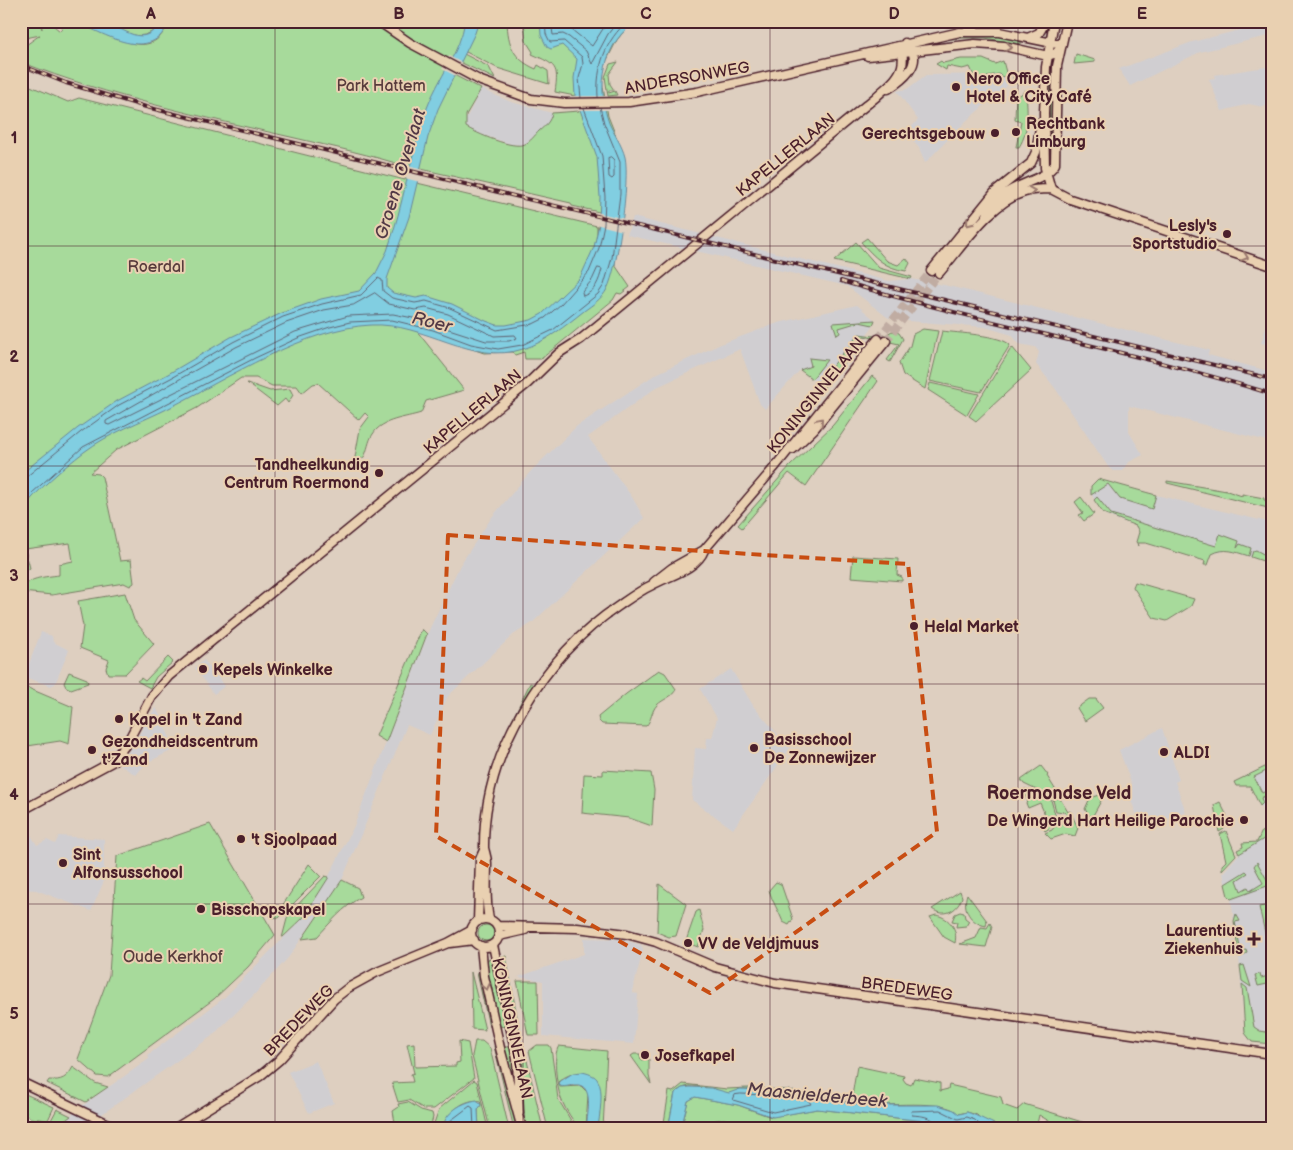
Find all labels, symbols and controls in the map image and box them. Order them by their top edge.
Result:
text: A [145,5,156,24]
text: B [393,5,405,24]
text: C [640,5,652,24]
text: D [888,5,900,24]
text: E [1137,5,1147,24]
one-way arrow [1004,42,1013,52]
street label: ANDERSONWEG [623,58,751,99]
place label: Nero Office Hotel & City Café [966,70,1092,107]
park label: Park Hattem [336,77,426,96]
marker: Nero Office Hotel & City Café [950,81,962,93]
water label: Groene Overlaat [371,106,430,242]
street label: KAPELLERLAAN [733,109,839,201]
place label: Rechtbank Limburg [1026,115,1106,152]
place label: Gerechtsgebouw [862,125,986,144]
marker: Rechtbank Limburg [1010,126,1022,138]
marker: Gerechtsgebouw [989,127,1001,139]
text: 1 [11,129,17,148]
one-way arrow [1028,186,1037,196]
one-way arrow [967,217,975,226]
place label: Lesly's Sportstudio [1132,217,1217,254]
marker: Lesly's Sportstudio [1221,228,1233,240]
one-way arrow [1240,251,1249,261]
park label: Roerdal [127,258,185,277]
water label: Roer [410,307,455,338]
street label: KONINGINNELAAN [764,334,869,458]
text: 2 [9,348,19,367]
street label: KAPELLERLAAN [420,366,526,459]
one-way arrow [815,418,823,427]
place label: Tandheelkundig Centrum Roermond [224,456,369,493]
marker: Tandheelkundig Centrum Roermond [373,467,385,479]
text: 3 [9,567,19,586]
place label: Helal Market [924,618,1019,637]
marker: Helal Market [908,620,920,632]
place label: Kepels Winkelke [213,661,333,680]
marker: Kepels Winkelke [197,663,209,675]
place label: Kapel in 't Zand [129,711,242,730]
marker: Kapel in 't Zand [113,713,125,725]
place label: Basisschool De Zonnewijzer [764,731,877,768]
place label: Gezondheidscentrum t'Zand [101,733,258,770]
marker: Basisschool De Zonnewijzer [748,742,760,754]
marker: Gezondheidscentrum t'Zand [86,744,98,756]
place label: ALDI [1173,744,1210,763]
marker: ALDI [1158,746,1170,758]
district label: Roermondse Veld [987,783,1131,804]
text: 4 [9,786,19,805]
place label: De Wingerd Hart Heilige Parochie [987,812,1234,831]
marker: De Wingerd Hart Heilige Parochie [1238,814,1250,826]
place label: 't Sjoolpaad [251,831,337,850]
marker: 't Sjoolpaad [235,833,247,845]
place label: Sint Alfonsusschool [72,846,183,883]
marker: Sint Alfonsusschool [57,857,69,869]
place label: Bisschopskapel [211,901,325,920]
marker: Bisschopskapel [195,903,207,915]
place label: Laurentius Ziekenhuis [1164,922,1243,959]
marker: Laurentius Ziekenhuis [1247,932,1261,946]
place label: VV de Veldjmuus [698,935,819,954]
marker: VV de Veldjmuus [682,937,694,949]
park label: Oude Kerkhof [123,948,223,967]
street label: KONINGINNELAAN [487,956,536,1101]
street label: BREDEWEG [860,974,954,1005]
street label: BREDEWEG [260,981,338,1061]
one-way arrow [481,982,491,991]
text: 5 [9,1005,19,1024]
place label: Josefkapel [655,1047,735,1066]
marker: Josefkapel [639,1049,651,1061]
water label: Maasnielderbeek [746,1079,889,1112]

